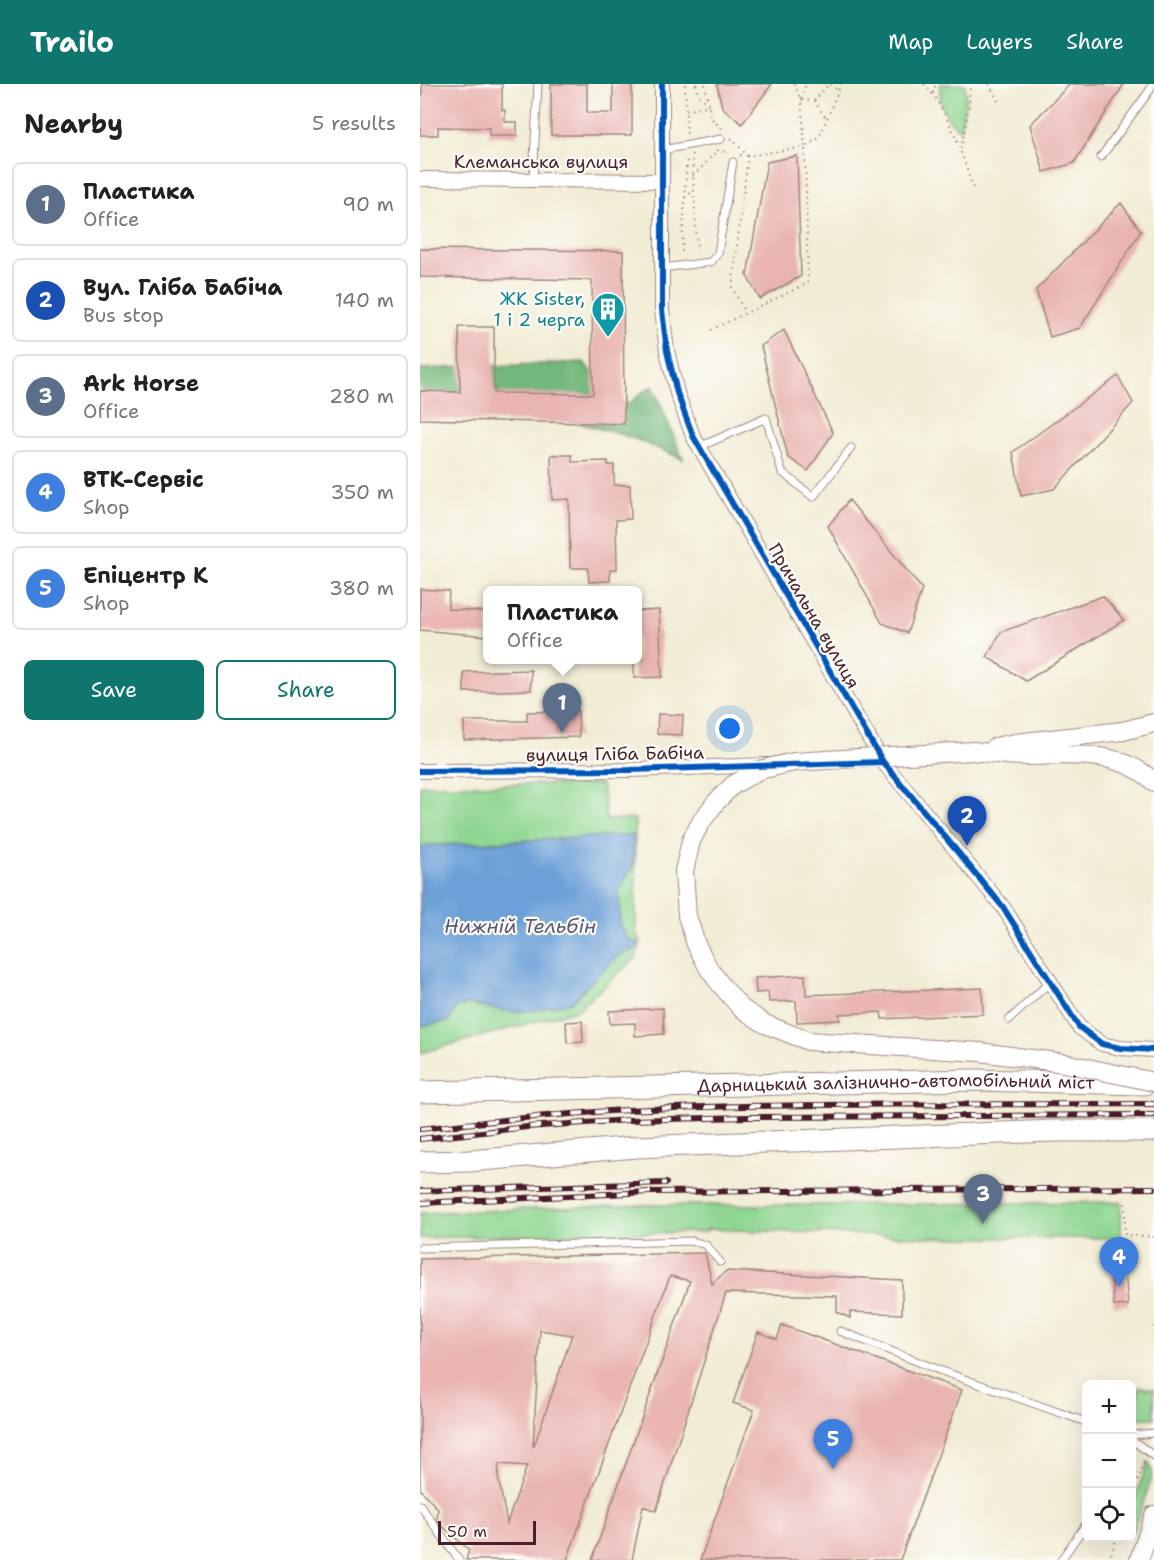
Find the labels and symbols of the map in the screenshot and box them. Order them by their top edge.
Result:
street label: Клеманська вулиця [454,150,628,174]
place label: ЖК Sister, 1 і 2 черга [494,287,585,332]
building icon: ЖК Sister, 1 і 2 черга [590,291,626,338]
street label: Причальна вулиця [763,539,865,693]
pin: 1 [542,684,582,733]
your location [715,714,744,743]
street label: вулиця Гліба Бабіча [526,740,704,768]
pin: 2 [948,796,986,846]
water label: Нижній Тельбін [444,913,596,939]
street label: Дарницький залізнично-автомобільний міст [697,1068,1096,1098]
pin: 3 [964,1174,1002,1224]
pin: 4 [1100,1238,1138,1287]
pin: 5 [814,1420,852,1469]
scale bar [438,1518,536,1546]

